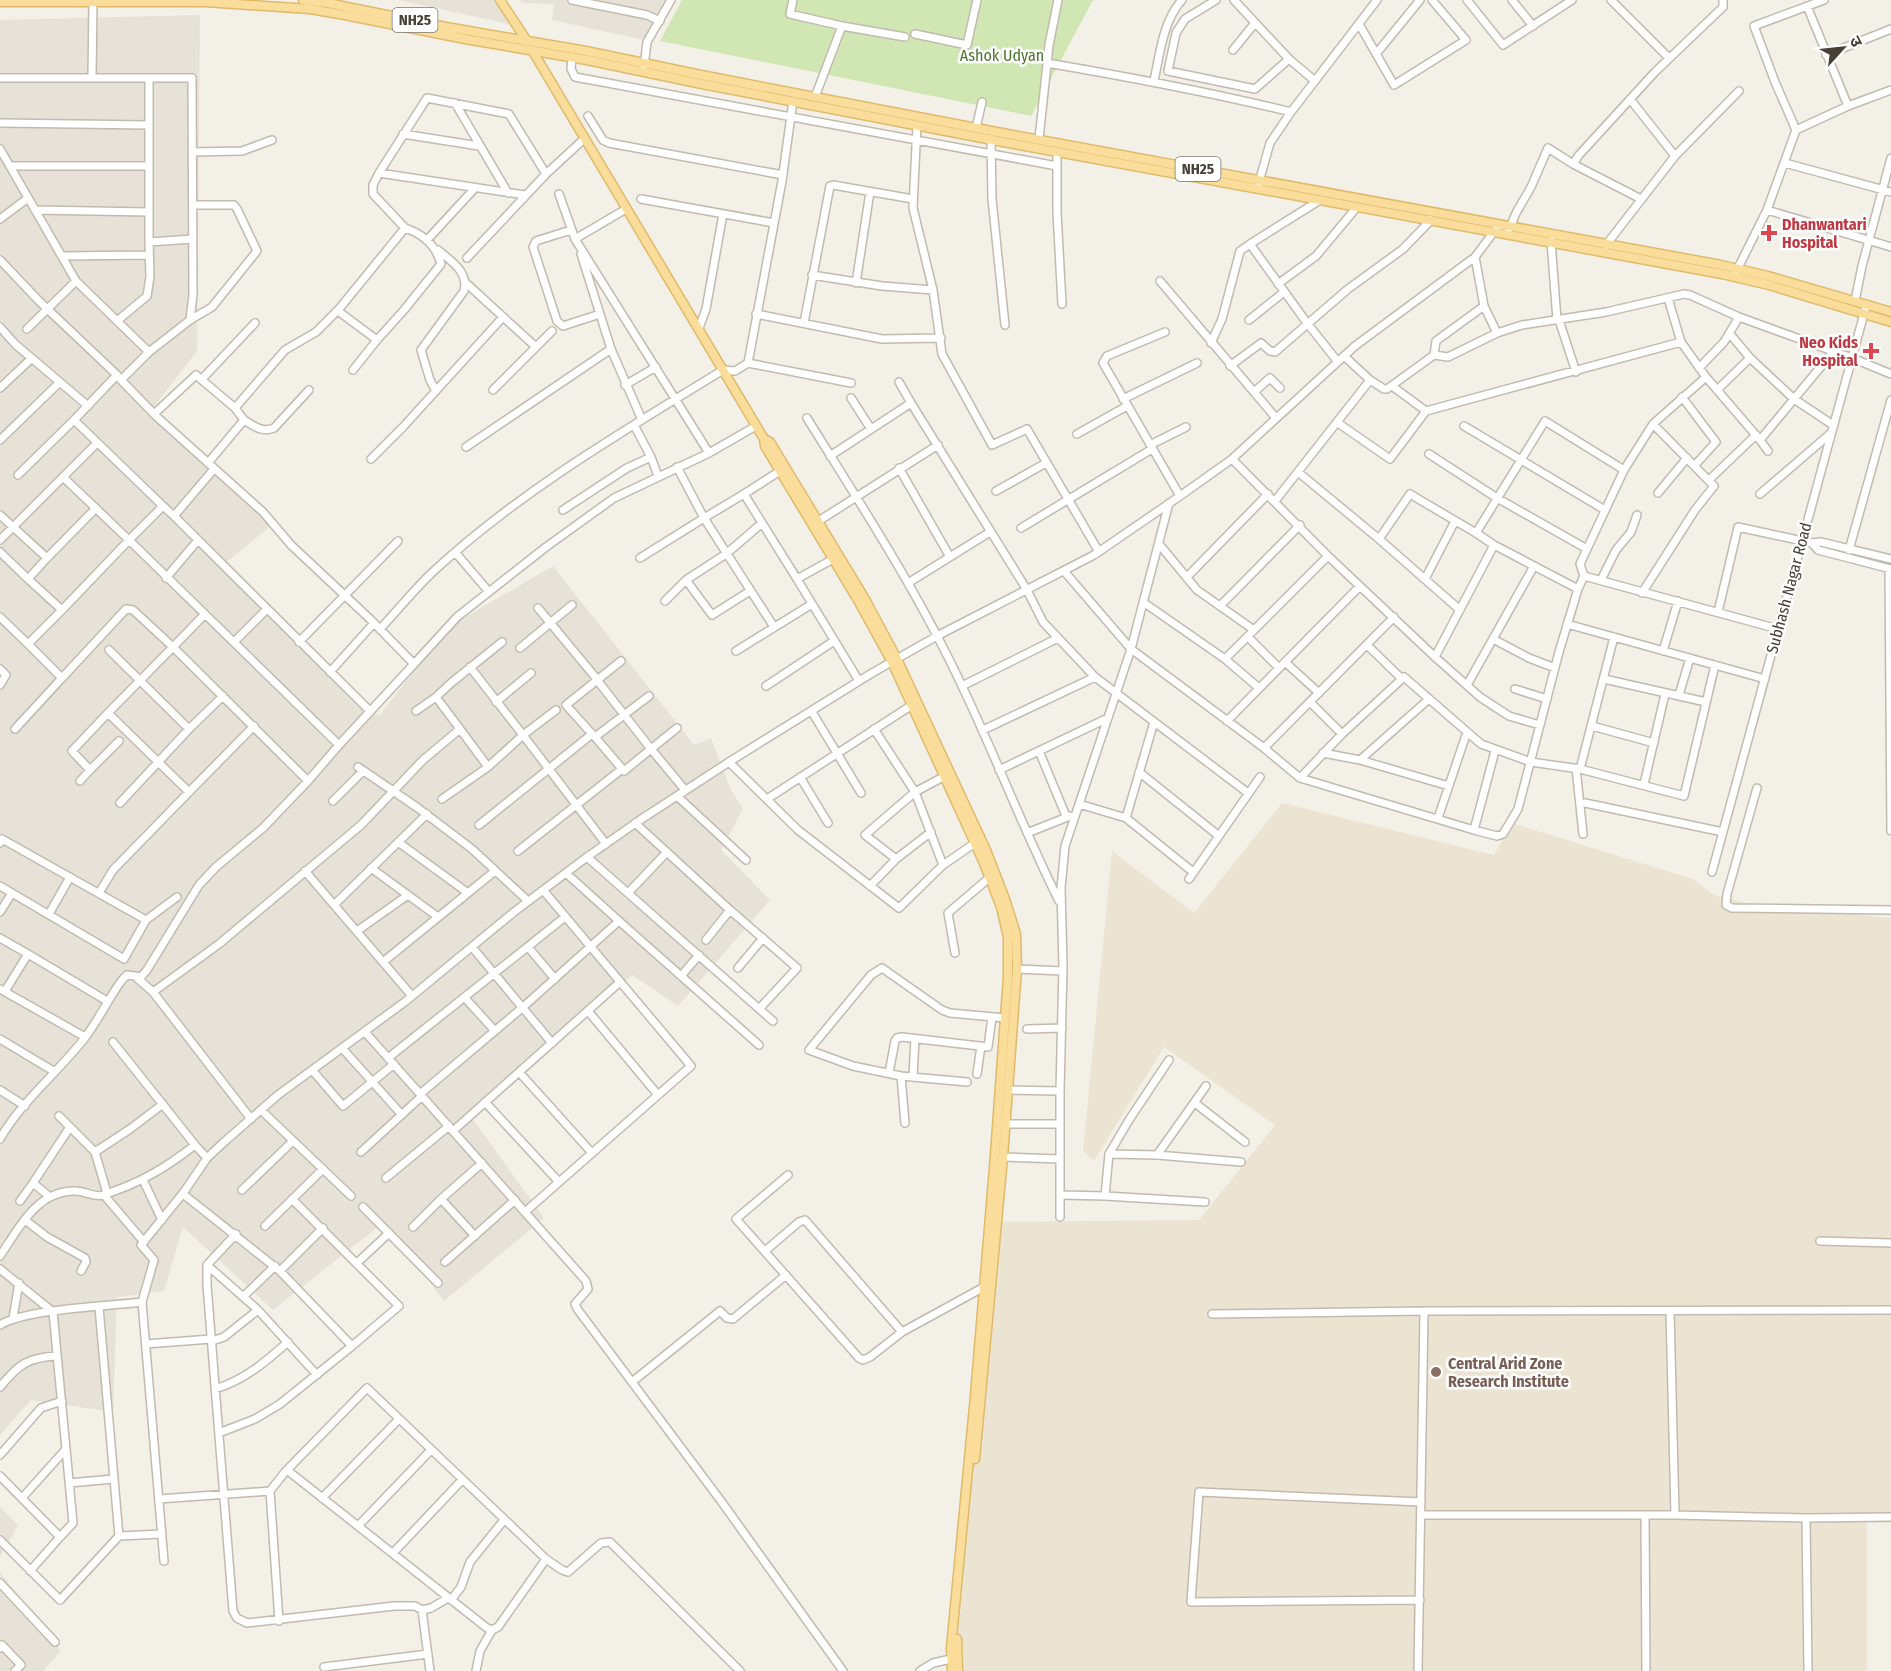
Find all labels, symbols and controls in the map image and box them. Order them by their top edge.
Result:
road number: NH25 [392,8,438,32]
north arrow [1813,18,1873,78]
text: उ [1845,33,1867,50]
park label: Ashok Udyan [960,46,1044,65]
road number: NH25 [1176,157,1220,181]
place label: Dhanwantari Hospital [1782,215,1867,252]
marker: Dhanwantari Hospital [1760,224,1778,242]
place label: Neo Kids Hospital [1799,333,1859,370]
marker: Neo Kids Hospital [1862,342,1880,360]
street label: Subhash Nagar Road [1762,520,1816,656]
place label: Central Arid Zone Research Institute [1448,1354,1569,1391]
marker: Central Arid Zone Research Institute [1429,1365,1443,1379]

